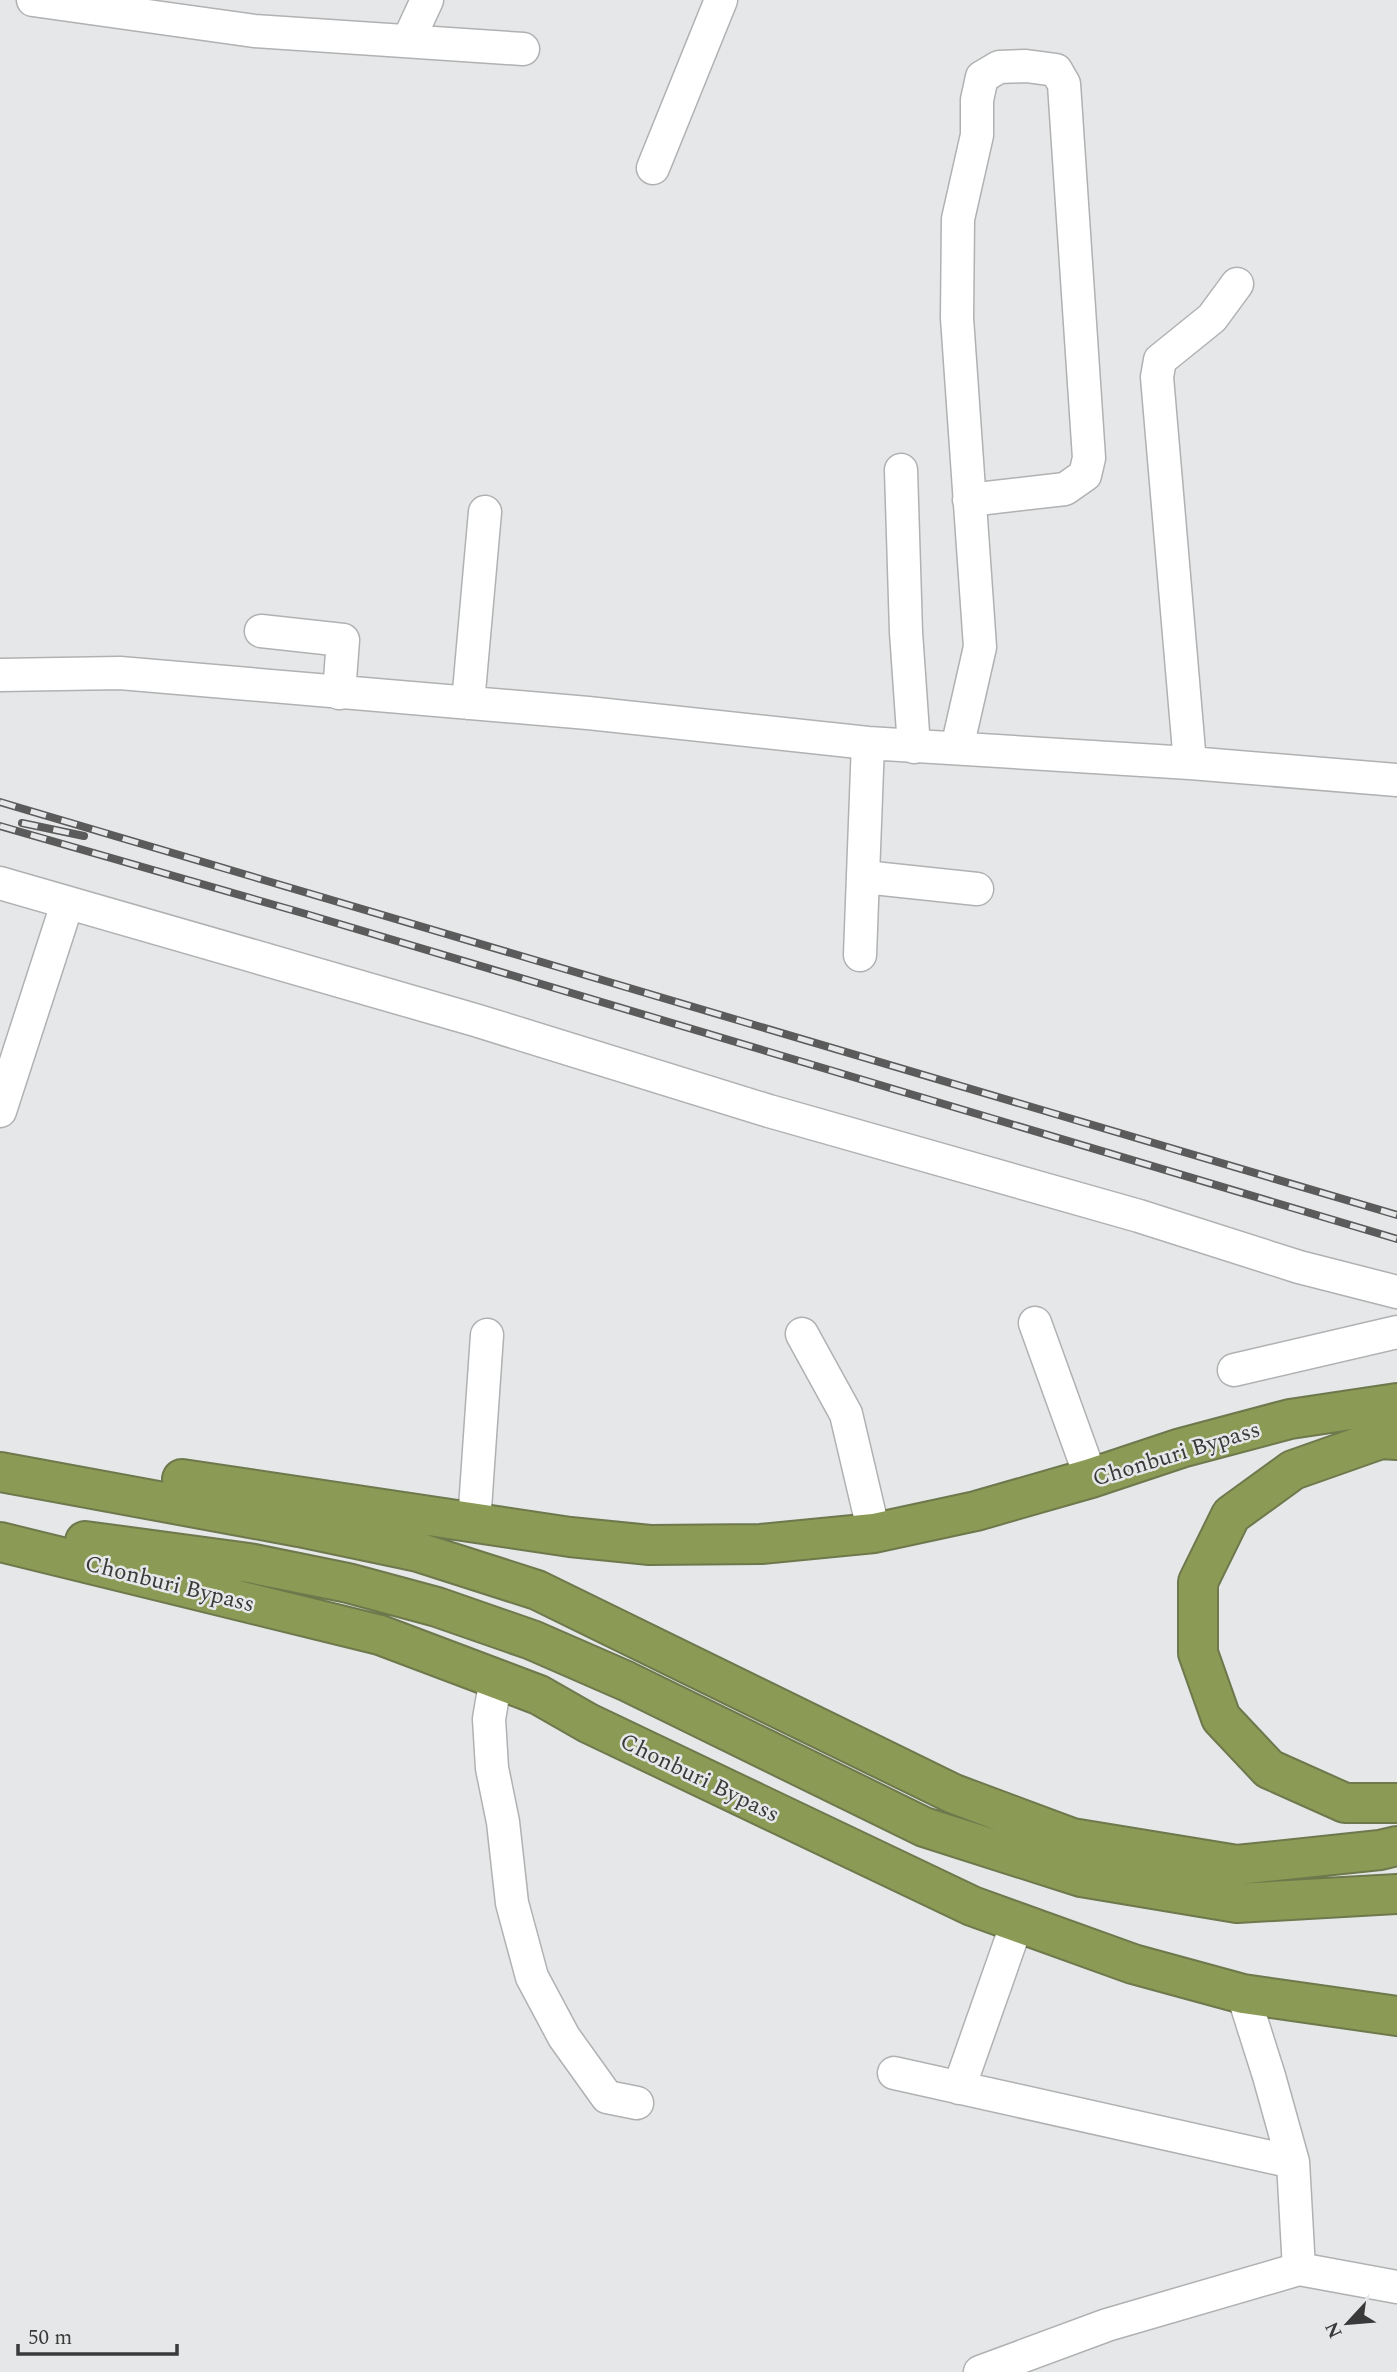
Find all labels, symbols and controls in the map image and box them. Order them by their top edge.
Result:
street label: Chonburi Bypass [1088,1412,1265,1497]
street label: Chonburi Bypass [81,1546,258,1622]
street label: Chonburi Bypass [614,1725,785,1832]
north arrow [1313,2288,1383,2358]
scale bar [18,2312,177,2356]
text: N [1318,2316,1351,2343]
text: 50 m [28,2322,72,2354]

